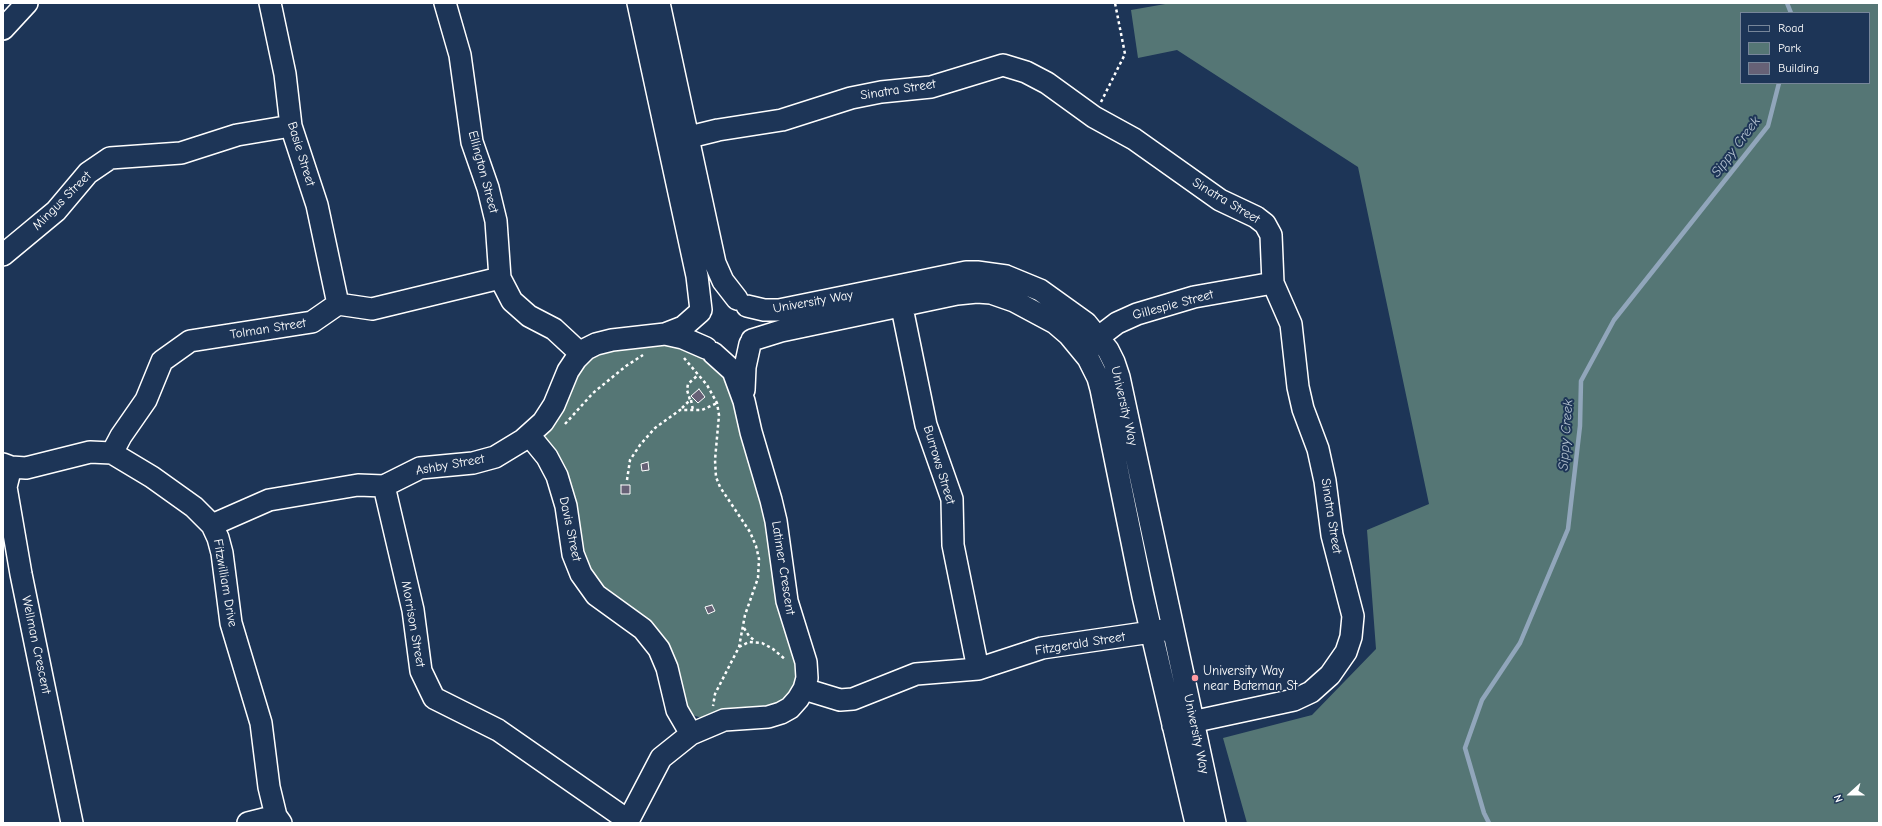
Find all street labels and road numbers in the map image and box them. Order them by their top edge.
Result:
street label: Sinatra Street [859,76,937,104]
street label: Basie Street [284,120,318,188]
street label: Ellington Street [464,129,502,215]
street label: Mingus Street [29,168,95,234]
street label: Sinatra Street [1189,175,1263,227]
street label: University Way [772,287,854,317]
street label: Gillespie Street [1131,287,1215,323]
street label: Tolman Street [229,315,307,343]
street label: University Way [1107,365,1141,447]
street label: Burrows Street [920,424,958,506]
street label: Ashby Street [414,451,486,479]
street label: Sinatra Street [1317,477,1345,555]
street label: Davis Street [556,495,584,563]
street label: Latimer Crescent [768,520,798,616]
street label: Fitzwilliam Drive [210,538,240,628]
street label: Morrison Street [398,580,428,668]
street label: Wellman Crescent [18,594,54,696]
street label: Fitzgerald Street [1034,629,1126,659]
street label: University Way [1180,693,1212,775]

